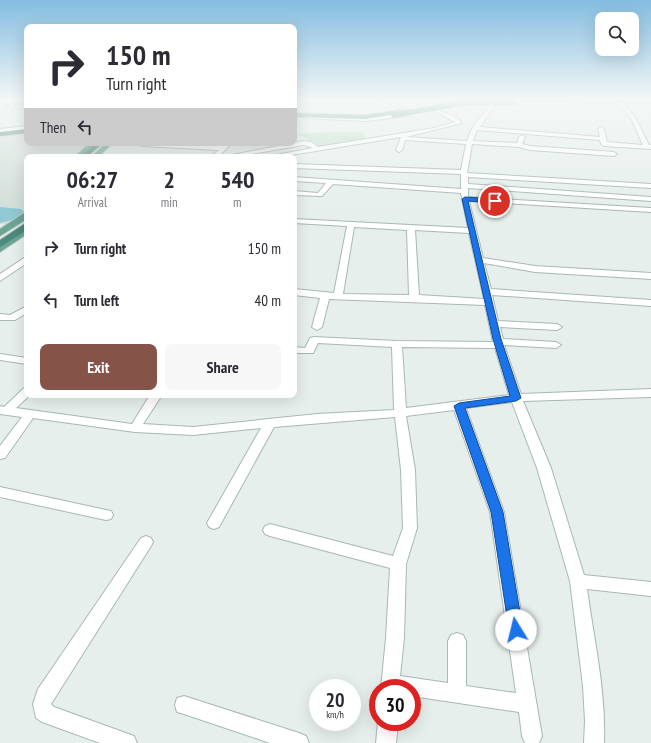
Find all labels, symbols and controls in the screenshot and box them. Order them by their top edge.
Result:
map controls [595,12,639,56]
button: search [595,12,639,56]
text: 150 m [106,36,170,73]
icon: right [40,40,92,92]
text: Turn right [106,72,166,95]
icon: left [74,116,96,138]
text: Then [40,118,66,137]
text: 06:27 [66,164,118,195]
text: 2 [163,164,175,195]
text: 540 [220,164,255,195]
pin [478,184,512,218]
icon: arrive [484,190,506,212]
text: Arrival [78,194,107,211]
text: min [161,194,178,211]
text: m [233,194,242,211]
icon: right [40,237,62,259]
text: Turn right [74,239,126,258]
text: 150 m [248,239,281,258]
icon: left [40,289,62,311]
text: Turn left [74,291,119,310]
text: 40 m [255,291,281,310]
button: Exit [40,344,157,390]
button: Share [165,344,281,390]
position arrow [495,609,537,651]
speed limit sign: 30 [369,679,421,731]
text: 20 [325,687,345,713]
text: km/h [326,708,344,721]

